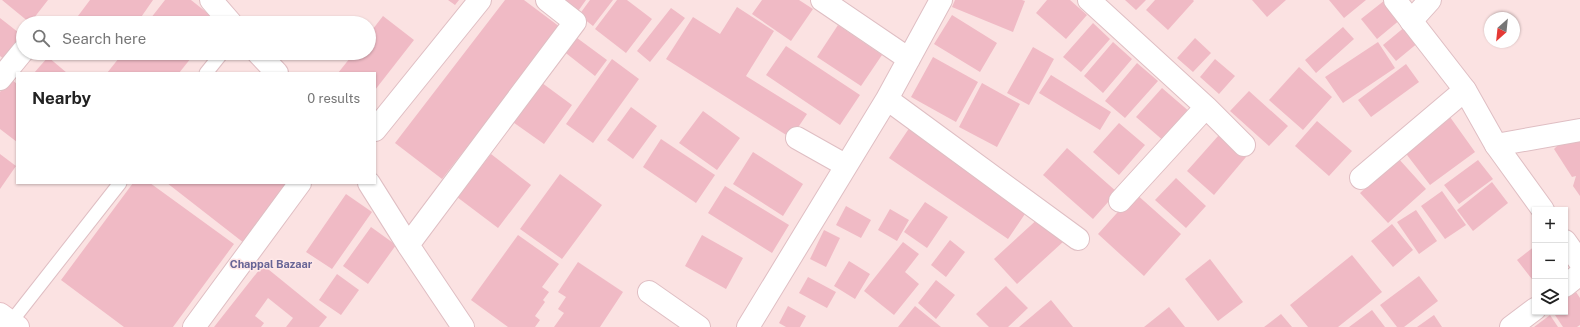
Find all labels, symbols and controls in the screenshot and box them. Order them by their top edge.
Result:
north arrow [1484,12,1520,48]
search box [16,16,376,60]
icon: search [30,27,52,49]
text: Search here [62,30,146,47]
text: Nearby [32,88,91,108]
text: 0 results [307,91,360,106]
map controls [1532,207,1568,315]
button: + [1532,207,1568,243]
button: − [1532,243,1568,279]
district label: Chappal Bazaar [230,258,313,270]
button: layers [1532,279,1568,315]

